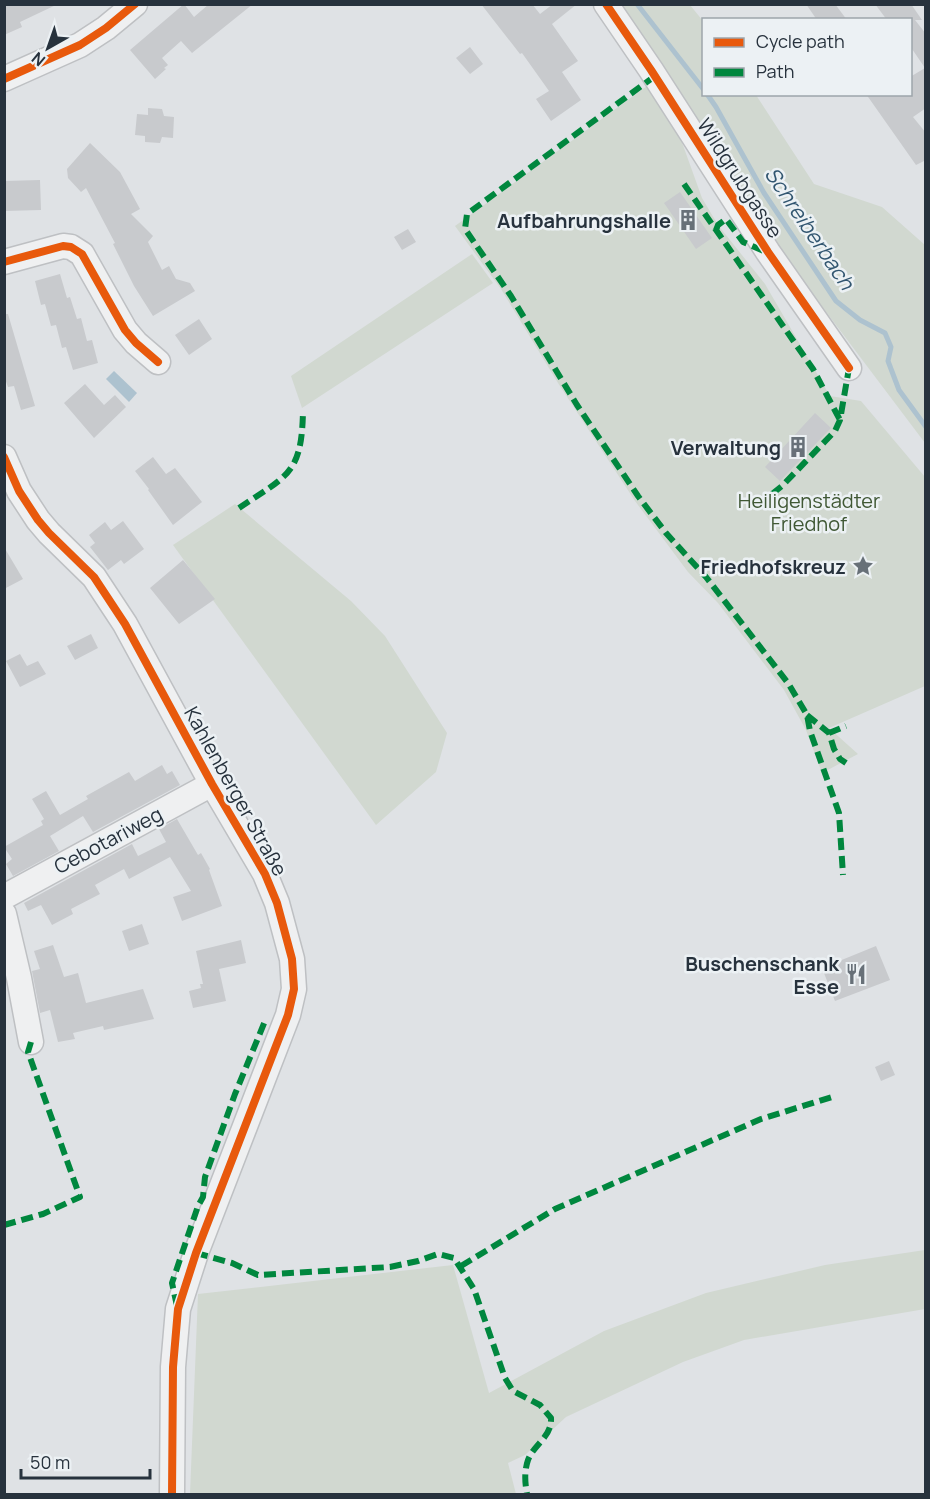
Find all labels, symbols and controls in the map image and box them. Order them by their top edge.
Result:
north arrow [18,18,78,78]
legend [702,18,912,96]
text: Cycle path [756,29,845,53]
text: N [27,47,50,72]
text: Path [756,59,794,83]
street label: Wildgrubgasse [691,113,789,243]
water label: Schreiberbach [759,161,862,296]
place label: Aufbahrungshalle [497,207,671,234]
building icon: Aufbahrungshalle [676,208,700,232]
place label: Verwaltung [671,434,781,461]
building icon: Verwaltung [786,435,810,459]
park label: Heiligenstädter Friedhof [738,487,880,537]
place label: Friedhofskreuz [701,553,846,580]
place icon: Friedhofskreuz [851,554,875,578]
street label: Kahlenberger Straße [178,701,294,881]
street label: Cebotariweg [49,800,167,880]
place label: Buschenschank Esse [685,950,840,1000]
restaurant icon: Buschenschank Esse [844,962,868,986]
scale bar [21,1442,150,1480]
text: 50 m [30,1450,70,1474]

